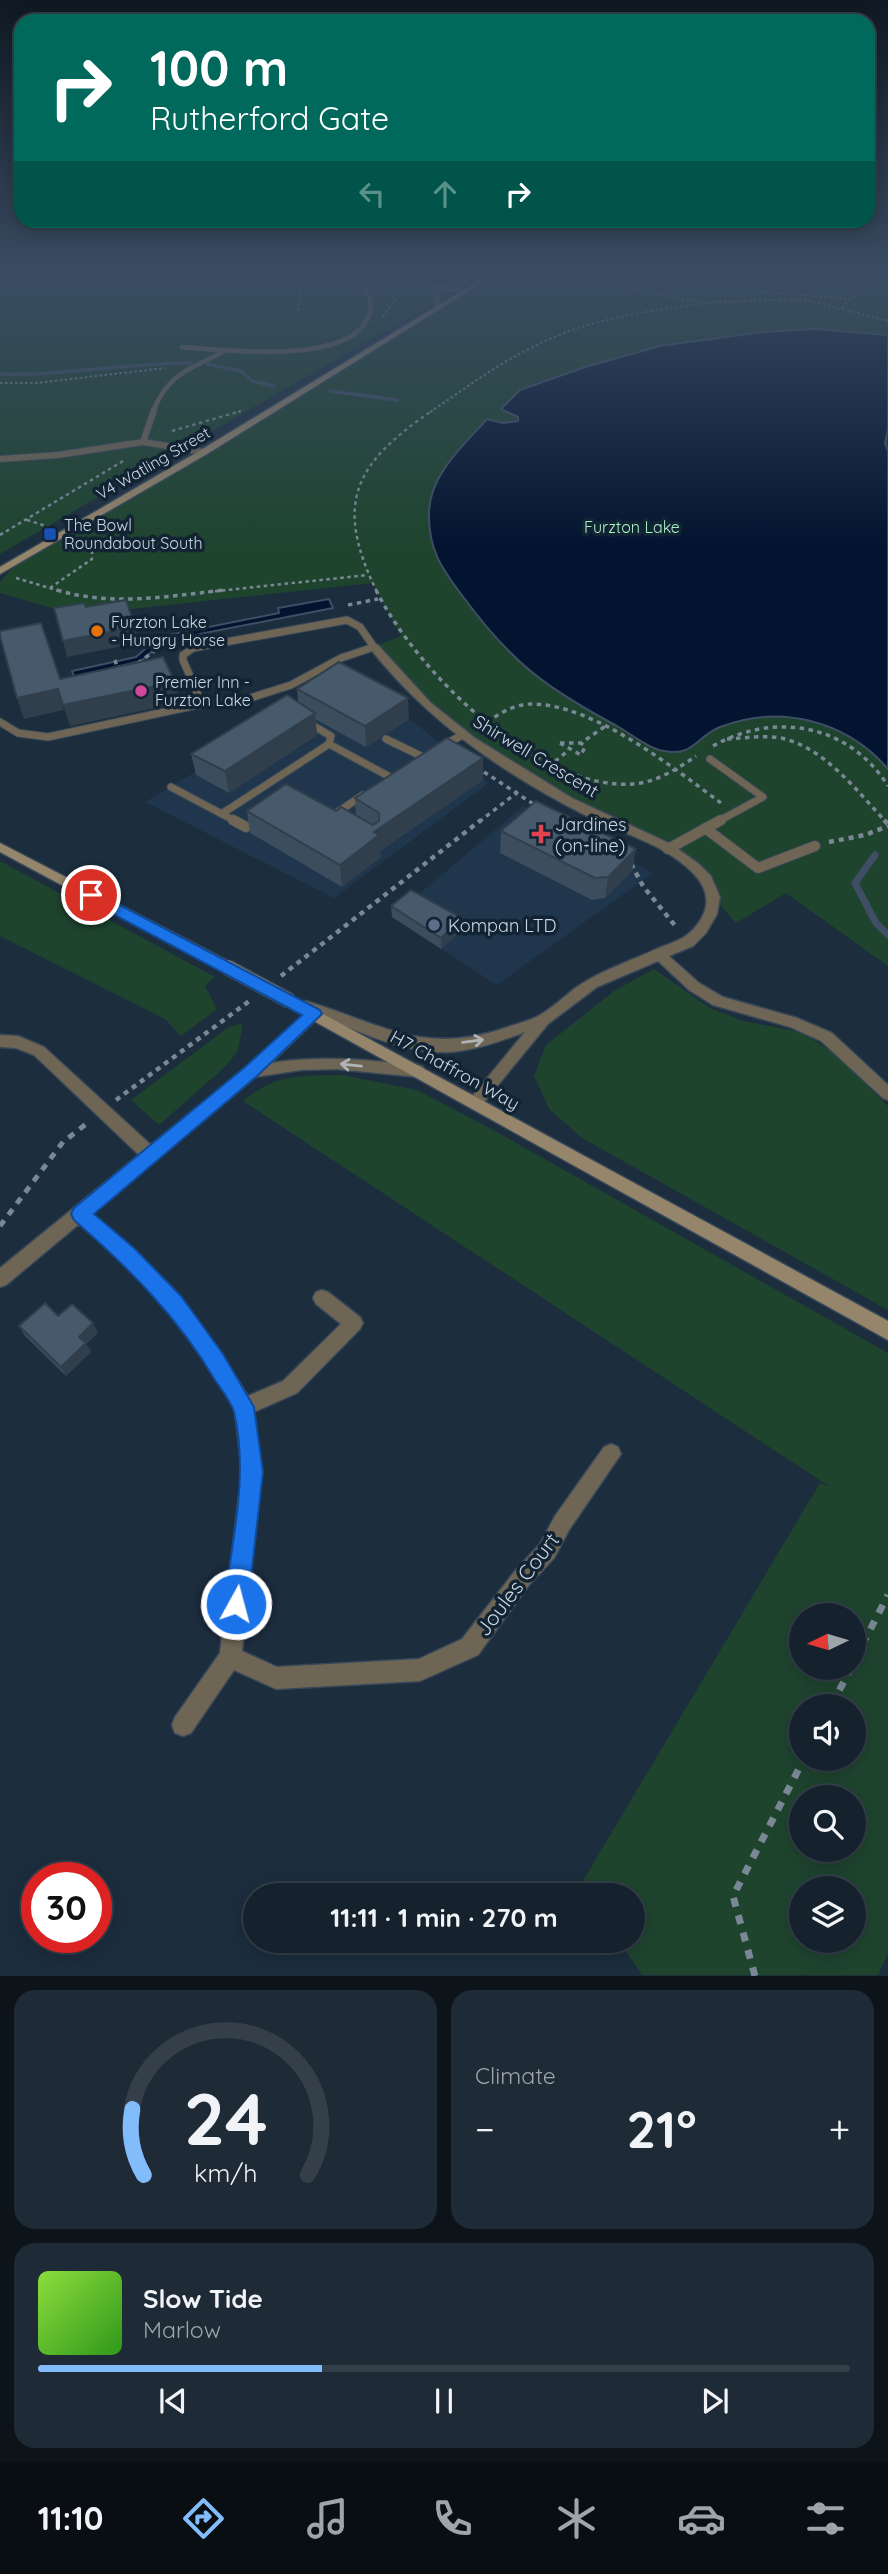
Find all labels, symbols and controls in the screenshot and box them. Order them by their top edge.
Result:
text: 100 m [150,37,288,98]
icon: right [35,42,126,133]
text: Rutherford Gate [150,98,389,138]
icon: left [353,175,391,213]
icon: ahead [426,175,464,213]
icon: right [499,175,537,213]
street label: V4 Watling Street [92,422,214,504]
place label: The Bowl Roundabout South [64,515,203,553]
park label: Furzton Lake [584,517,680,537]
marker: The Bowl Roundabout South [42,526,58,542]
place label: Furzton Lake - Hungry Horse [111,612,225,650]
marker: Furzton Lake - Hungry Horse [89,623,105,639]
place label: Premier Inn - Furzton Lake [155,672,251,710]
marker: Premier Inn - Furzton Lake [133,683,149,699]
street label: Shirwell Crescent [469,710,603,802]
place label: Jardines (on-line) [555,813,627,857]
marker: Jardines (on-line) [533,826,549,842]
pin [61,865,121,925]
icon: arrive [72,876,110,914]
place label: Kompan LTD [448,914,557,937]
marker: Kompan LTD [426,917,442,933]
street label: H7 Chaffron Way [386,1025,524,1115]
one-way arrow [462,1034,484,1047]
one-way arrow [341,1058,363,1071]
street label: Joules Court [470,1527,564,1641]
position arrow [199,1567,273,1641]
north arrow [789,1603,866,1680]
map controls [789,1603,866,1953]
button: sound [789,1694,866,1771]
button: search [789,1785,866,1862]
speed limit sign: 30 [21,1862,112,1953]
button: layers [789,1876,866,1953]
text: 11:11 · 1 min · 270 m [330,1901,558,1934]
text: Climate [475,2061,556,2090]
text: 24 [183,2073,268,2164]
text: 21° [627,2096,697,2161]
text: − [475,2105,495,2153]
text: + [829,2105,850,2153]
text: km/h [194,2157,257,2188]
text: Slow Tide [143,2282,263,2315]
text: Marlow [143,2315,221,2344]
icon: previous [154,2382,192,2420]
icon: pause [425,2382,463,2420]
icon: next [696,2382,734,2420]
icon: directions [179,2494,228,2543]
icon: music [303,2494,352,2543]
icon: phone [428,2494,477,2543]
icon: climate [552,2494,601,2543]
icon: car [677,2494,726,2543]
icon: filters [801,2494,850,2543]
text: 11:10 [38,2498,103,2538]

